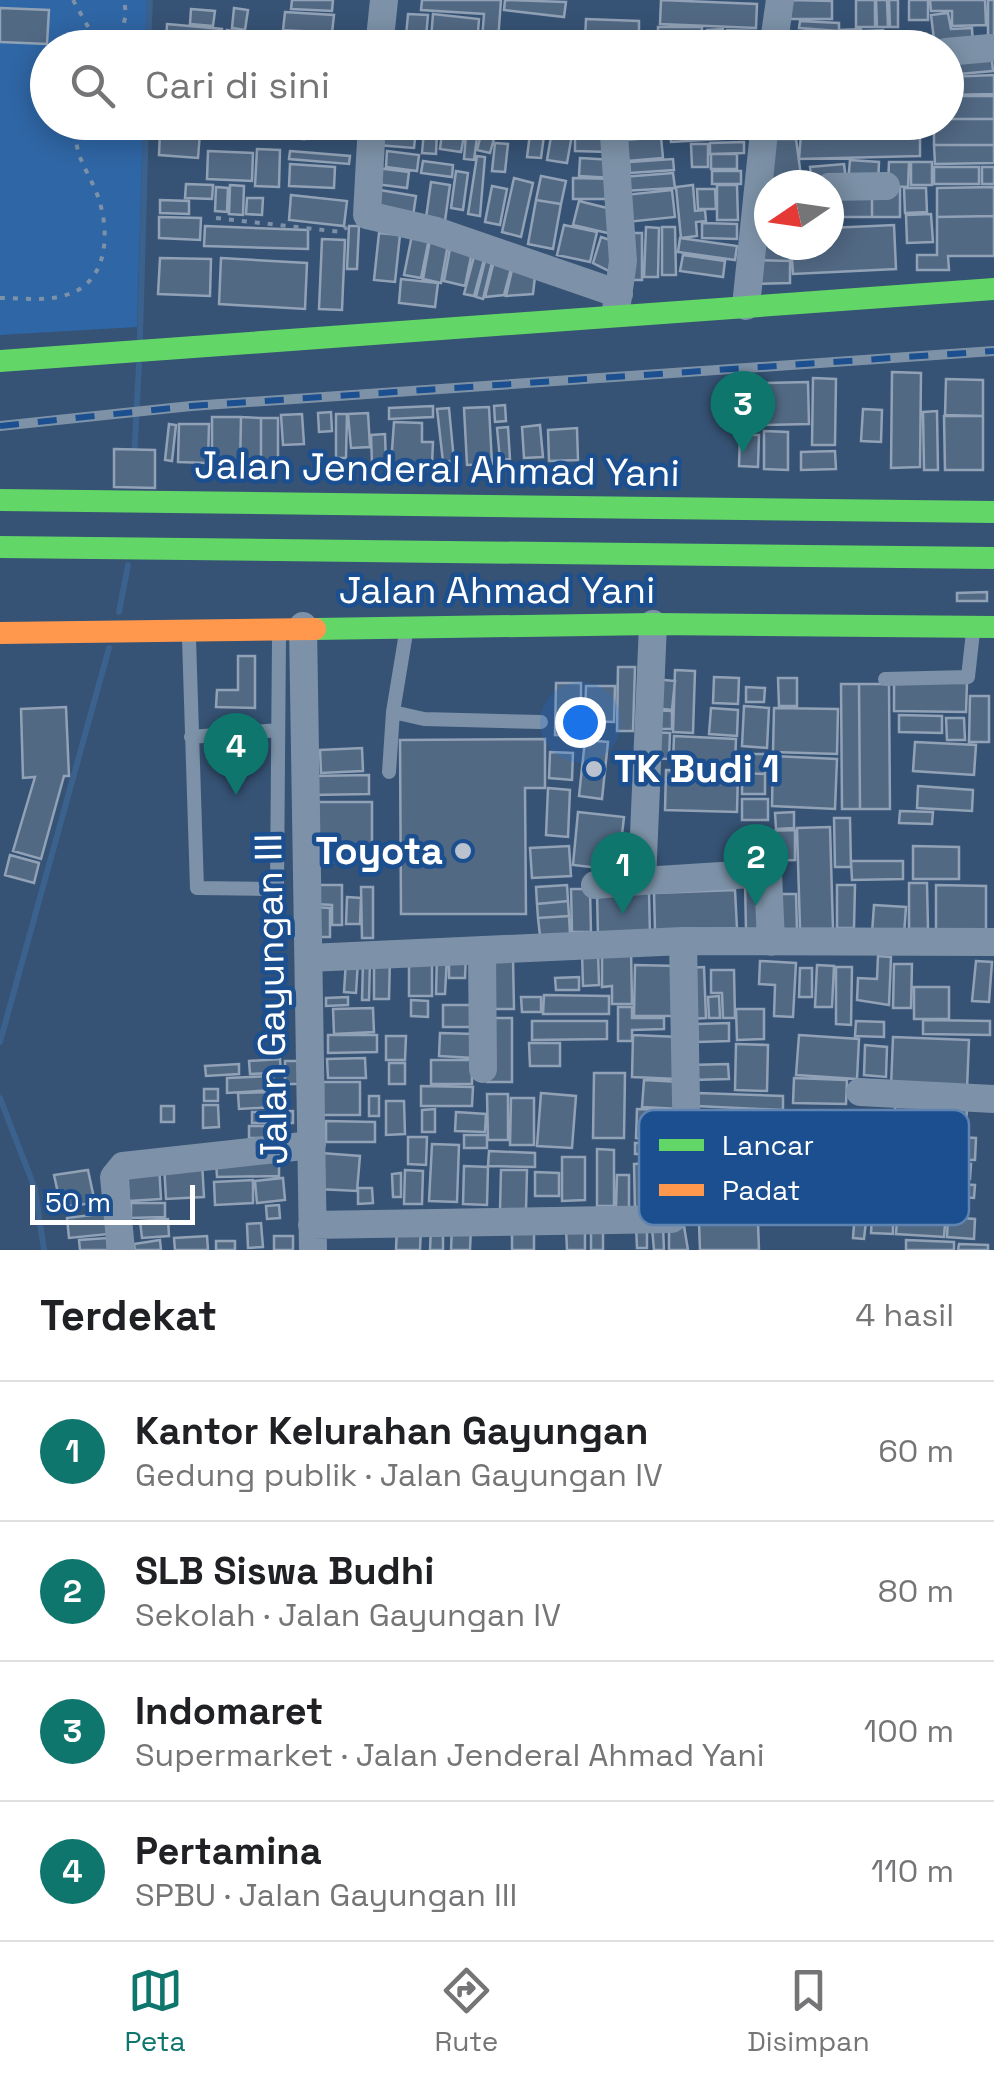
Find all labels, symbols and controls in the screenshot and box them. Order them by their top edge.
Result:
search box [30,30,964,140]
icon: search [65,58,120,113]
text: Cari di sini [145,61,330,109]
north arrow [754,170,844,260]
pin: 3 [710,370,776,453]
street label: Jalan Jenderal Ahmad Yani [194,441,680,497]
street label: Jalan Ahmad Yani [339,566,655,614]
your location [555,697,606,748]
pin: 4 [204,712,268,795]
place label: TK Budi 1 [614,745,780,793]
marker: TK Budi 1 [583,758,605,780]
pin: 2 [724,824,788,906]
place label: Toyota [316,827,443,875]
pin: 1 [590,832,656,914]
street label: Jalan Gayungan III [244,833,298,1165]
marker: Toyota [452,840,474,862]
legend [639,1110,969,1225]
text: Lancar [722,1127,814,1163]
text: Padat [722,1172,800,1208]
scale bar [30,1180,195,1224]
text: 50 m [45,1184,111,1220]
text: Terdekat [40,1289,217,1342]
text: 4 hasil [855,1295,954,1335]
text: Kantor Kelurahan Gayungan [135,1407,648,1455]
text: 1 [65,1431,80,1471]
text: 60 m [878,1431,954,1471]
text: Gedung publik · Jalan Gayungan IV [135,1455,663,1495]
text: SLB Siswa Budhi [135,1547,434,1595]
text: 2 [63,1571,82,1611]
text: 80 m [878,1571,954,1611]
text: Sekolah · Jalan Gayungan IV [135,1595,561,1635]
text: Indomaret [135,1687,323,1735]
text: 3 [63,1711,82,1751]
text: 100 m [864,1711,954,1751]
text: Supermarket · Jalan Jenderal Ahmad Yani [135,1735,765,1775]
text: Pertamina [135,1827,322,1875]
text: 4 [62,1851,83,1891]
text: 110 m [871,1851,954,1891]
text: SPBU · Jalan Gayungan III [135,1875,517,1915]
tab: Peta [124,1963,186,2059]
tab: Rute [435,1963,498,2059]
tab: Disimpan [747,1963,870,2059]

